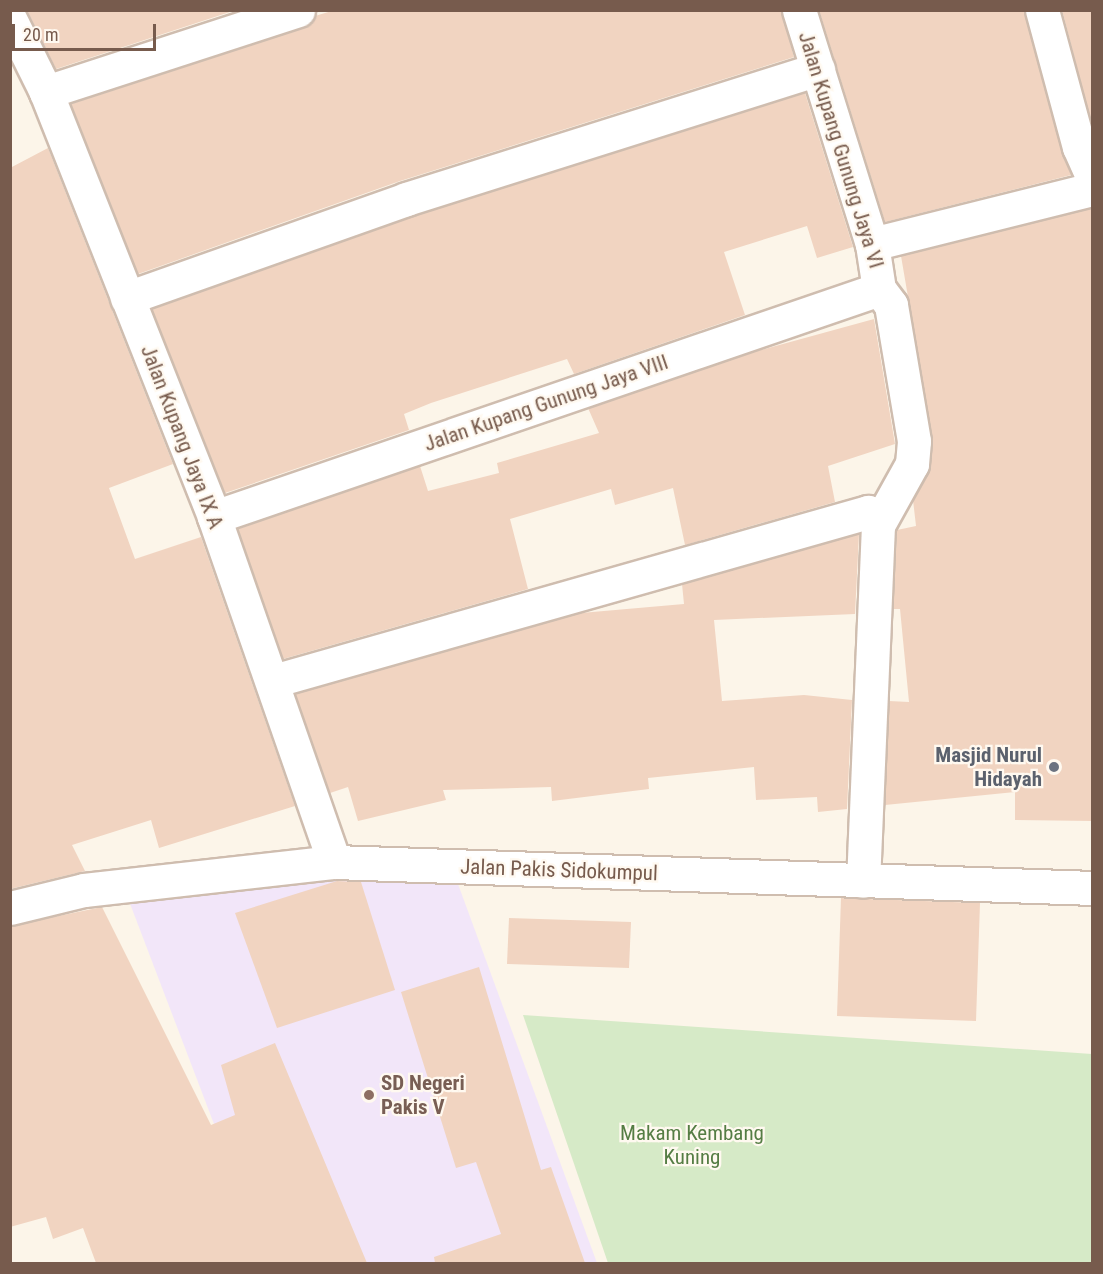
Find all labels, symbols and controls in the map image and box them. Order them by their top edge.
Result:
scale bar [15,12,159,50]
text: 20 m [23,24,58,45]
street label: Jalan Kupang Gunung Jaya VI [793,29,889,271]
street label: Jalan Kupang Jaya IX A [135,342,229,532]
street label: Jalan Kupang Gunung Jaya VIII [421,349,671,457]
place label: Masjid Nurul Hidayah [935,742,1042,792]
marker: Masjid Nurul Hidayah [1047,760,1061,774]
street label: Jalan Pakis Sidokumpul [460,854,658,886]
place label: SD Negeri Pakis V [381,1070,465,1120]
marker: SD Negeri Pakis V [362,1088,376,1102]
park label: Makam Kembang Kuning [620,1120,764,1170]

